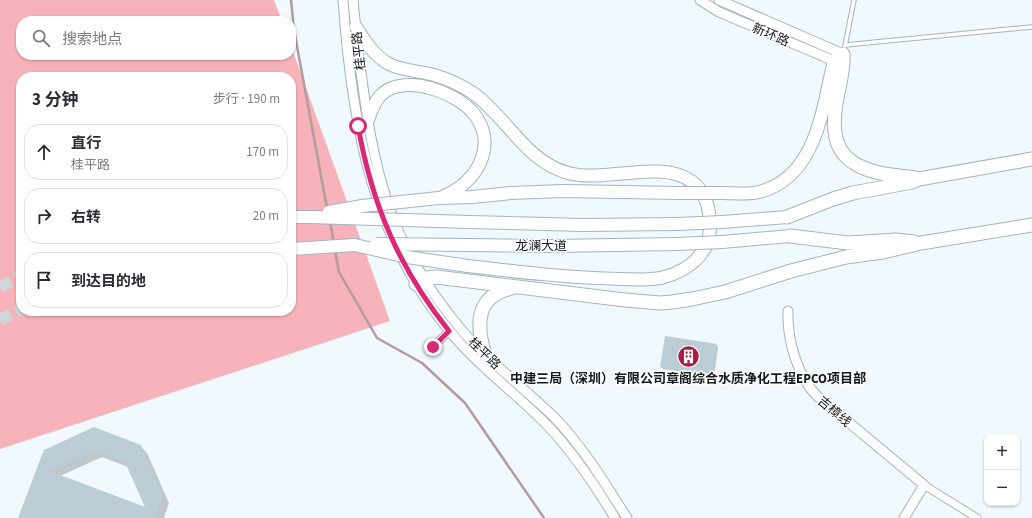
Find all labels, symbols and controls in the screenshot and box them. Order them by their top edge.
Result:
search box [16,16,296,60]
street label: 新环路 [749,19,792,51]
icon: search [30,27,52,49]
text: 搜索地点 [62,29,122,50]
street label: 桂平路 [348,31,370,71]
text: 3 分钟 [32,88,78,112]
text: 步行 · 190 m [213,90,280,108]
route start [349,117,367,135]
text: 直行 [71,133,101,154]
icon: ahead [33,141,55,163]
text: 170 m [246,143,279,161]
text: 桂平路 [71,156,110,174]
icon: right [33,205,55,227]
text: 右转 [71,207,101,228]
text: 20 m [253,207,279,225]
street label: 龙澜大道 [515,237,567,255]
icon: arrive [33,269,55,291]
text: 到达目的地 [71,271,146,292]
street label: 桂平路 [464,334,505,374]
route end [424,338,442,356]
building icon: 中建三局（深圳）有限公司章阁综合水质净化工程EPCO项目部 [675,343,701,369]
place label: 中建三局（深圳）有限公司章阁综合水质净化工程EPCO项目部 [510,370,866,388]
street label: 吉樟线 [814,392,855,431]
map controls [984,434,1020,506]
button: + [984,434,1020,470]
button: − [984,470,1020,506]

